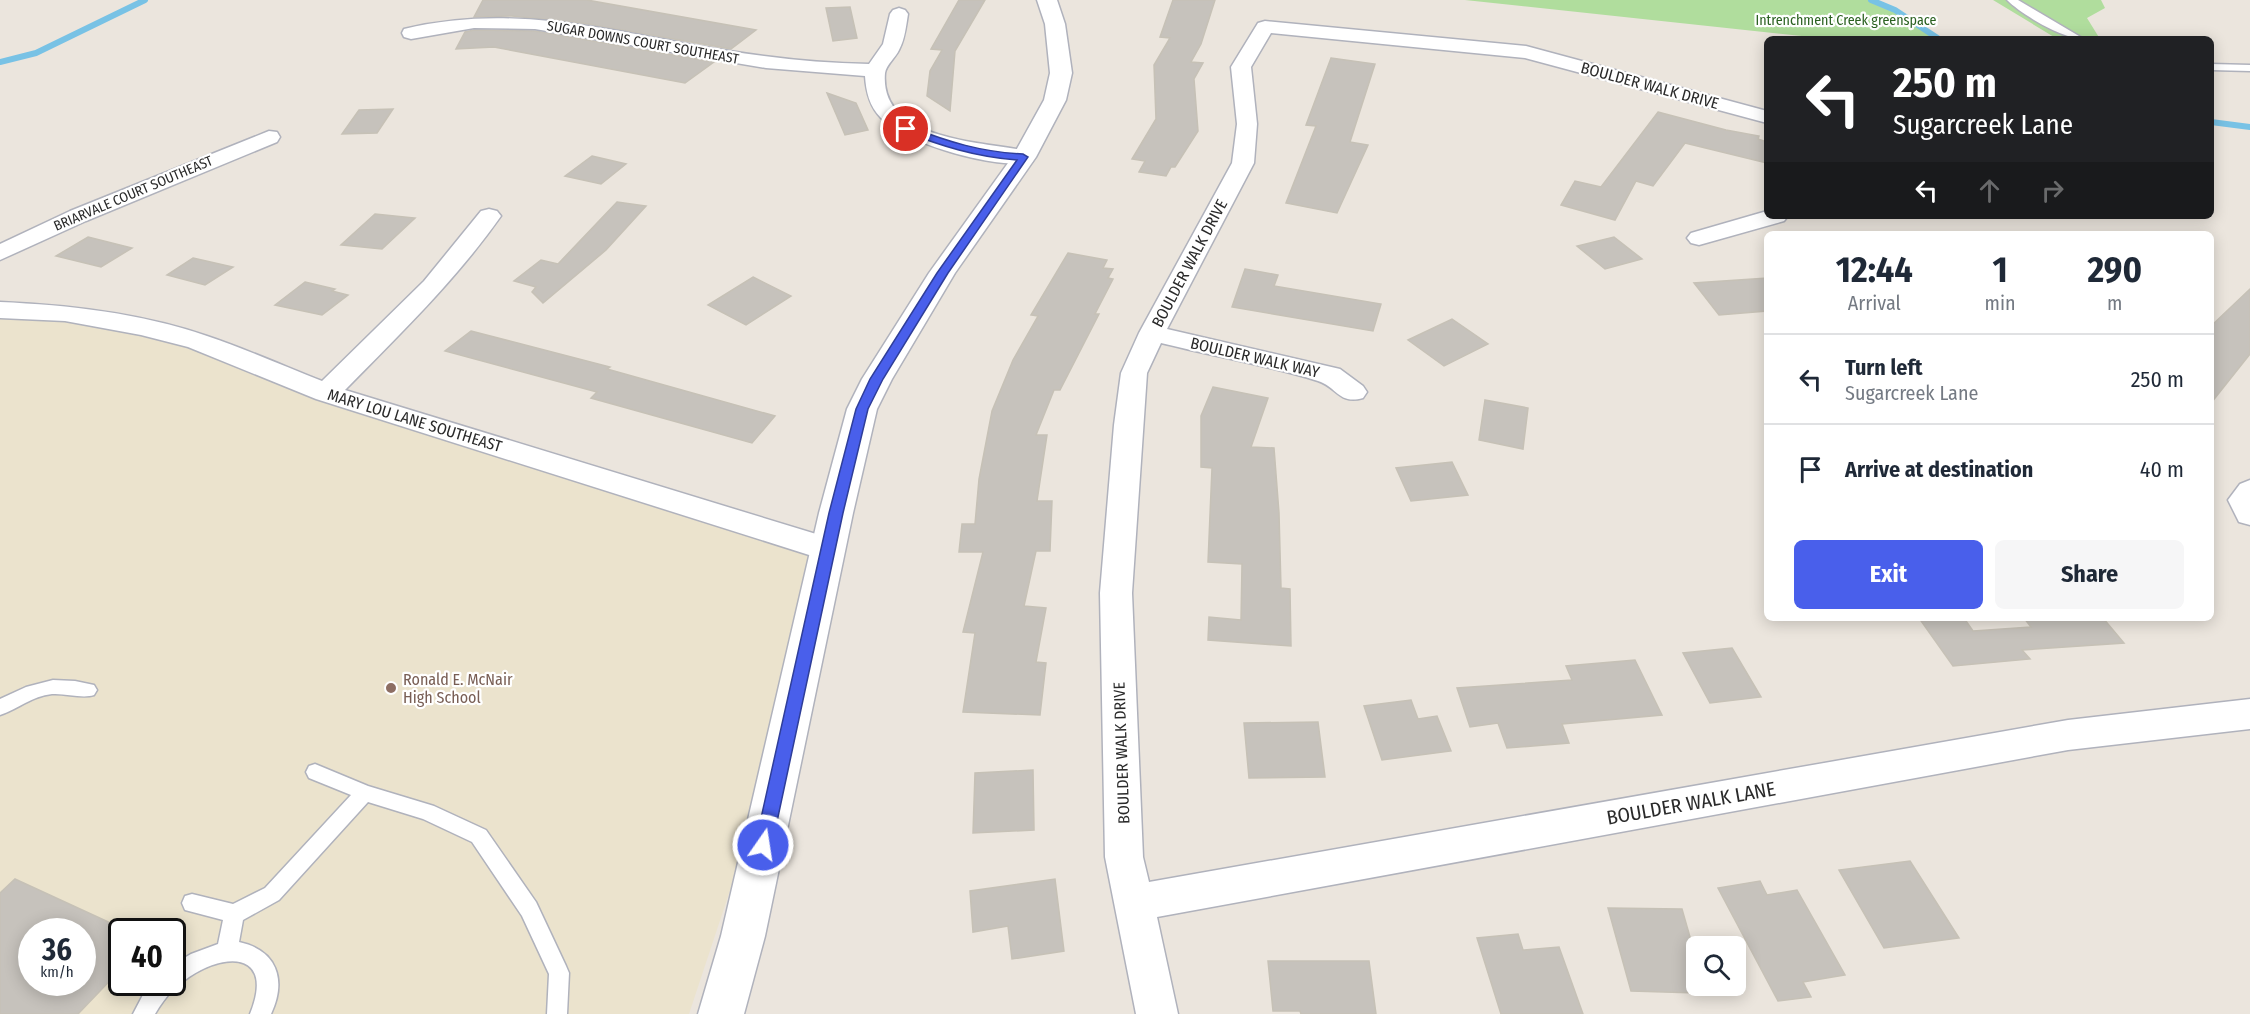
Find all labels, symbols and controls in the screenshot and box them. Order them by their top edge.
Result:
park label: Intrenchment Creek greenspace [1756,12,1936,29]
street label: SUGAR DOWNS COURT SOUTHEAST [546,17,741,68]
street label: BOULDER WALK DRIVE [1579,58,1721,113]
text: 250 m [1893,58,1997,108]
icon: left [1794,60,1872,138]
pin [880,103,931,154]
text: Sugarcreek Lane [1893,109,2073,141]
icon: arrive [889,112,922,145]
street label: BRIARVALE COURT SOUTHEAST [51,152,216,235]
icon: left [1910,174,1943,207]
icon: ahead [1973,174,2006,207]
icon: right [2036,174,2069,207]
street label: BOULDER WALK DRIVE [1148,196,1231,330]
text: 12:44 [1836,248,1913,292]
text: 1 [1992,248,2008,292]
text: 290 [2087,248,2142,292]
text: Arrival [1848,291,1901,315]
text: min [1985,291,2016,315]
text: m [2107,291,2122,315]
street label: BOULDER WALK WAY [1189,333,1321,382]
text: Turn left [1845,354,1923,381]
icon: left [1794,363,1827,396]
text: 250 m [2131,366,2184,393]
text: Sugarcreek Lane [1845,381,1978,405]
street label: MARY LOU LANE SOUTHEAST [325,385,505,456]
icon: arrive [1794,453,1827,486]
text: Arrive at destination [1845,456,2033,483]
text: 40 m [2140,456,2184,483]
button: Exit [1794,540,1983,609]
button: Share [1995,540,2184,609]
place label: Ronald E. McNair High School [403,670,513,707]
marker: Ronald E. McNair High School [384,681,398,695]
street label: BOULDER WALK DRIVE [1110,682,1133,824]
street label: BOULDER WALK LANE [1605,776,1777,830]
position arrow [731,813,795,877]
speed limit sign: 40 [108,918,186,996]
text: 36 [42,932,72,968]
map controls [1686,936,1746,996]
button: search [1686,936,1746,996]
text: km/h [40,963,74,981]

